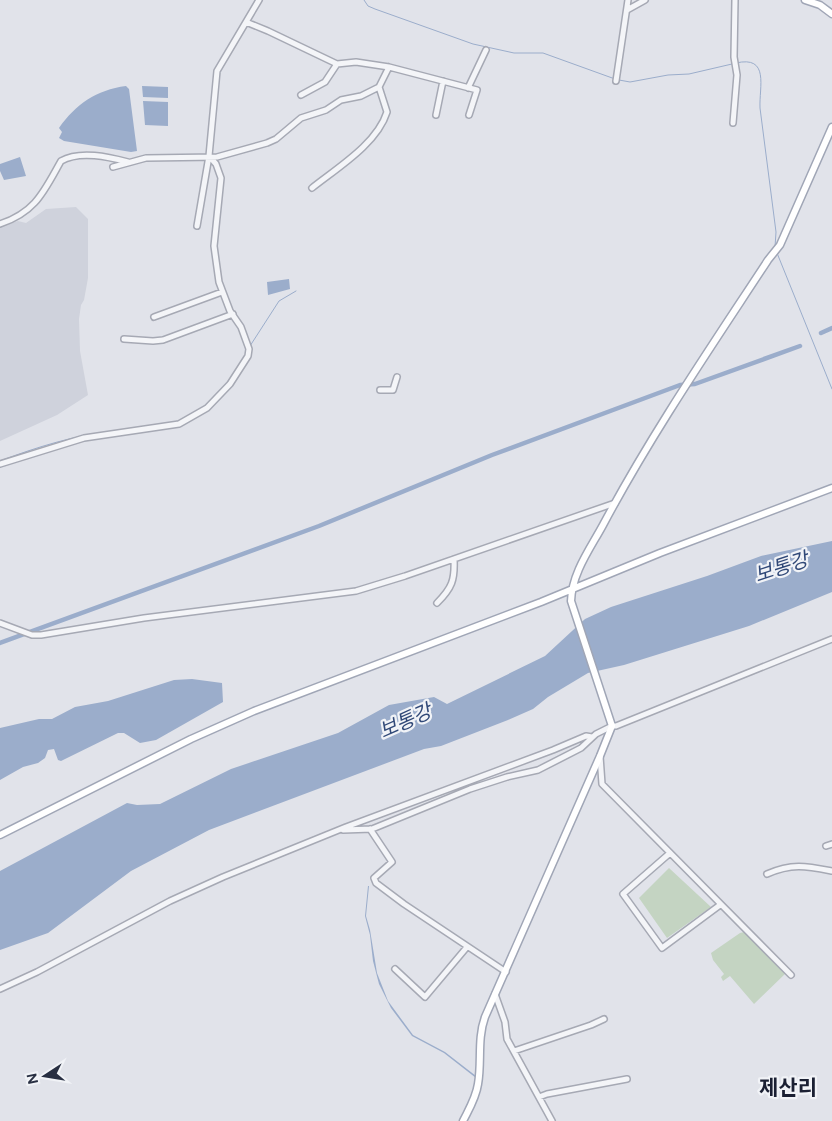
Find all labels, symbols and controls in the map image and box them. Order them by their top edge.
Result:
water label: 보통강 [751,546,813,587]
water label: 보통강 [375,698,437,743]
north arrow [20,1051,70,1101]
text: N [23,1072,42,1086]
district label: 제산리 [759,1075,817,1100]

